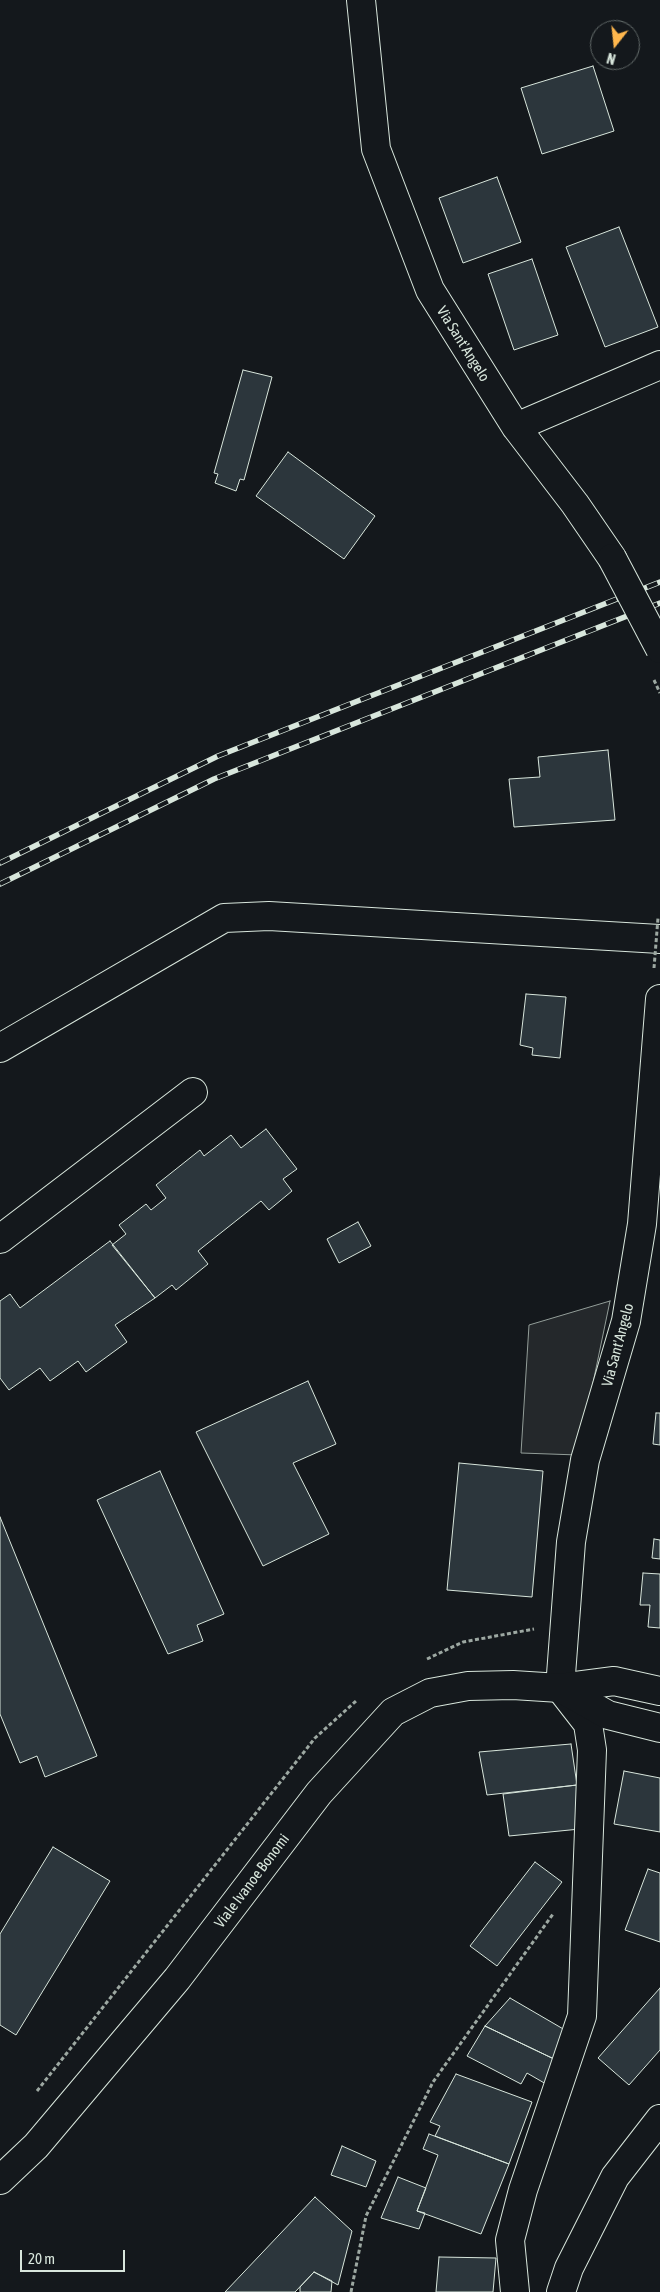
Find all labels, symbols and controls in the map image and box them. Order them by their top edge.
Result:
north arrow [590,20,640,70]
text: N [605,50,617,67]
street label: Via Sant'Angelo [433,303,493,385]
street label: Via Sant'Angelo [598,1301,638,1389]
street label: Viale Ivanoe Bonomi [211,1830,293,1932]
scale bar [22,2240,128,2272]
text: 20 m [28,2250,55,2267]

